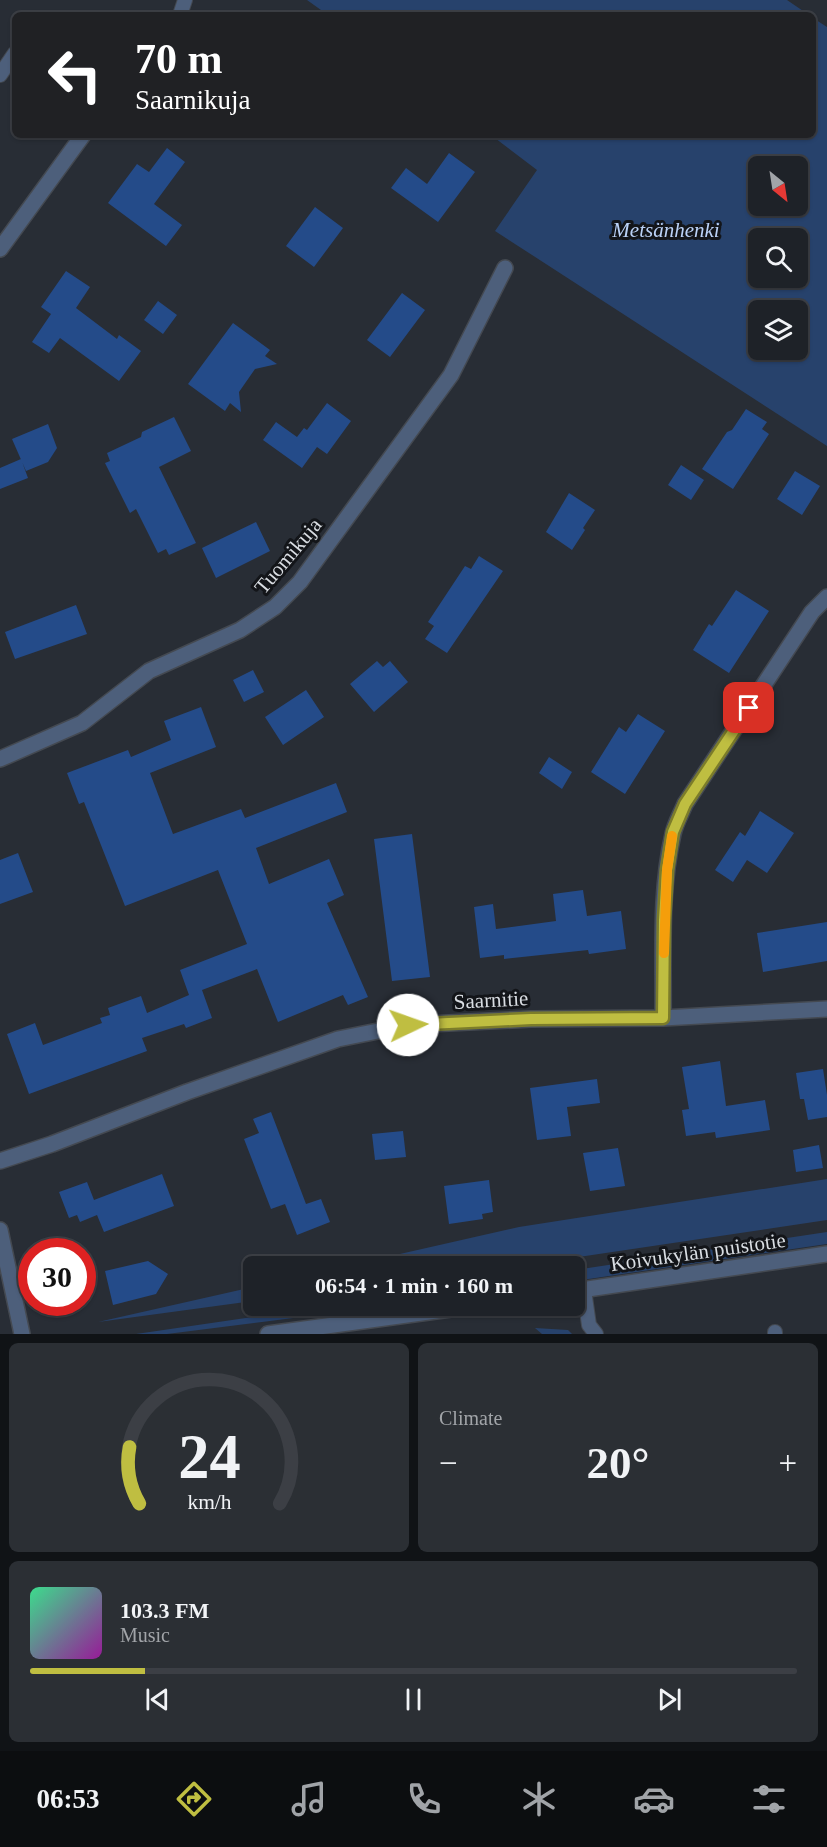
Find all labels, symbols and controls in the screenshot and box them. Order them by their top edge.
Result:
icon: left [36,36,114,114]
text: 70 m [135,36,223,82]
text: Saarnikuja [135,85,250,115]
north arrow [748,156,808,216]
map controls [748,156,808,360]
park label: Metsänhenki [611,218,720,242]
button: search [748,228,808,288]
button: layers [748,300,808,360]
street label: Tuomikuja [249,513,327,599]
pin [723,682,774,733]
icon: arrive [732,691,765,724]
street label: Saarnitie [453,986,529,1014]
position arrow [376,993,440,1057]
street label: Koivukylän puistotie [609,1228,787,1276]
speed limit sign: 30 [18,1238,96,1316]
text: 06:54 · 1 min · 160 m [315,1273,513,1298]
text: Climate [439,1407,502,1429]
text: 24 [178,1422,240,1491]
text: 20° [587,1438,650,1488]
text: − [439,1445,458,1481]
text: + [778,1445,797,1481]
text: km/h [187,1491,231,1515]
text: 103.3 FM [120,1598,209,1623]
text: Music [120,1624,170,1646]
icon: previous [141,1683,174,1716]
icon: pause [397,1683,430,1716]
icon: next [653,1683,686,1716]
icon: directions [173,1778,215,1820]
icon: music [288,1778,330,1820]
icon: phone [403,1778,445,1820]
icon: climate [518,1778,560,1820]
icon: car [633,1778,675,1820]
icon: filters [748,1778,790,1820]
text: 06:53 [37,1784,100,1814]

